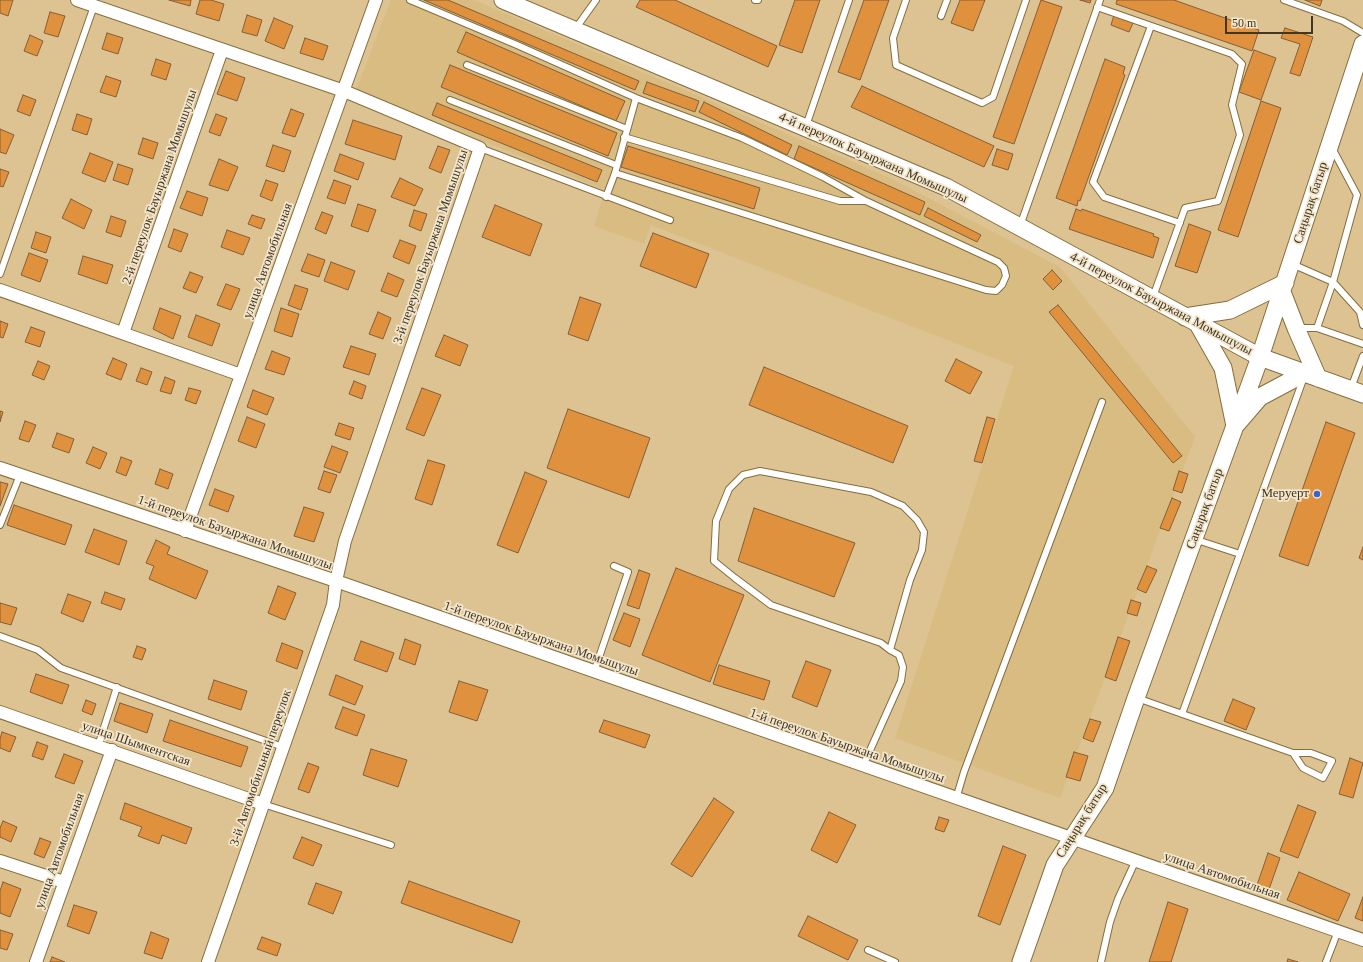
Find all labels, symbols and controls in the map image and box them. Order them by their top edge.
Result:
scale bar [1227,8,1315,34]
text: 50 m [1232,16,1256,30]
street label: 2-й переулок Бауыржана Момышулы [119,88,201,286]
street label: 4-й переулок Бауыржана Момышулы [776,109,970,207]
street label: 3-й переулок Бауыржана Момышулы [390,148,472,346]
street label: Саңырақ батыр [1290,160,1332,246]
street label: улица Автомобильная [240,201,296,321]
street label: 4-й переулок Бауыржана Момышулы [1067,249,1255,359]
street label: Саңырақ батыр [1183,466,1227,552]
place label: Меруерт [1261,486,1309,502]
marker: Меруерт [1312,489,1322,499]
street label: 1-й переулок Бауыржана Момышулы [136,492,334,574]
street label: 1-й переулок Бауыржана Момышулы [442,598,640,680]
street label: 3-й Автомобильный переулок [227,688,295,848]
street label: 1-й переулок Бауыржана Момышулы [748,705,946,787]
street label: улица Шымкентская [80,718,192,770]
street label: Саңырақ батыр [1053,781,1111,861]
street label: улица Автомобильная [32,791,88,911]
street label: улица Автомобильная [1162,849,1282,903]

